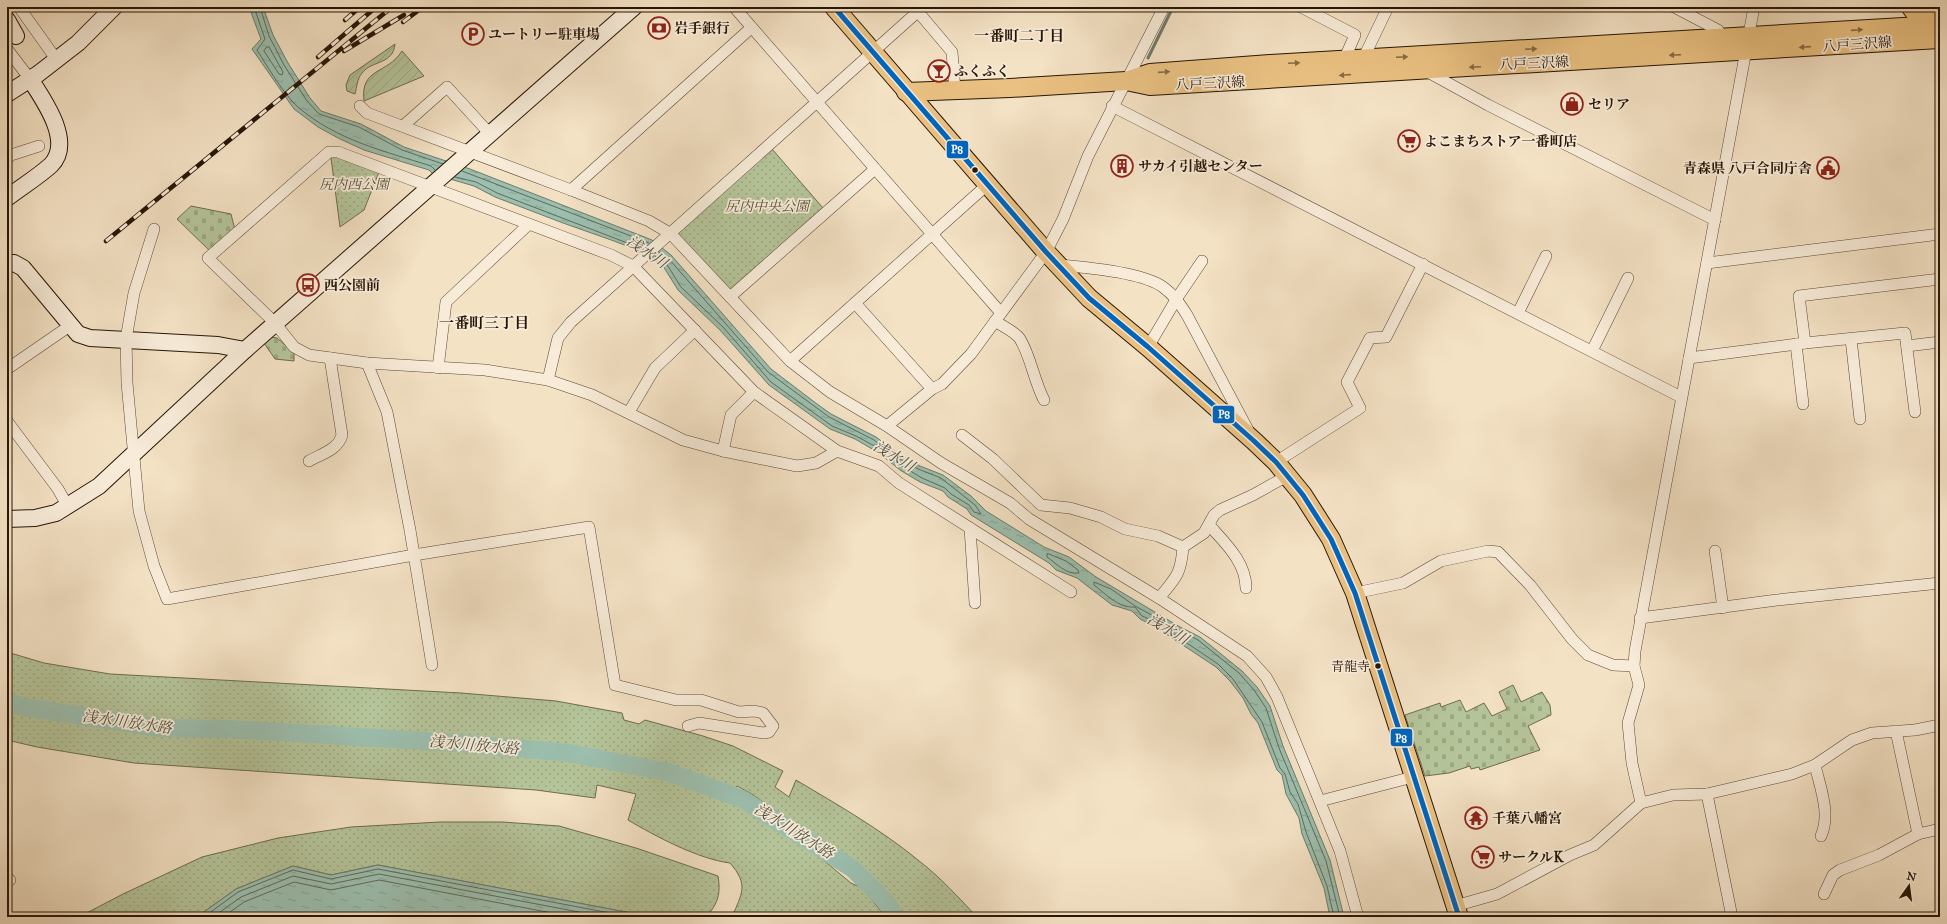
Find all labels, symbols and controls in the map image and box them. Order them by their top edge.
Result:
bank icon: 岩手銀行 [646,15,672,41]
place label: 岩手銀行 [674,20,730,37]
parking icon: ユートリー駐車場 [460,21,486,47]
place label: ユートリー駐車場 [488,26,600,43]
one-way arrow [1851,26,1863,33]
district label: 一番町二丁目 [974,27,1064,45]
street label: 八戸三沢線 [1822,34,1893,55]
one-way arrow [1799,44,1811,51]
one-way arrow [1525,46,1537,53]
one-way arrow [1669,52,1681,59]
street label: 八戸三沢線 [1499,53,1569,74]
one-way arrow [1396,54,1408,61]
bar icon: ふくふく [926,58,952,84]
one-way arrow [1288,60,1300,67]
place label: ふくふく [954,63,1010,80]
one-way arrow [1469,63,1481,70]
one-way arrow [1158,68,1170,75]
one-way arrow [1339,71,1351,78]
street label: 八戸三沢線 [1175,73,1245,94]
shop icon: セリア [1559,91,1585,117]
place label: セリア [1588,96,1630,113]
supermarket icon: よこまちストア一番町店 [1396,128,1422,154]
place label: よこまちストア一番町店 [1424,133,1578,150]
line badge: P8 [946,140,969,159]
text: P8 [951,143,963,156]
building icon: サカイ引越センター [1109,153,1135,179]
public building icon: 青森県 八戸合同庁舎 [1815,155,1841,181]
place label: サカイ引越センター [1138,158,1263,175]
place label: 青森県 八戸合同庁舎 [1683,160,1812,177]
unlabelled marker [970,165,980,175]
park label: 尻内西公園 [319,176,391,193]
park label: 尻内中央公園 [725,198,811,215]
water label: 浅水川 [623,232,672,273]
bus stop icon: 西公園前 [295,272,321,298]
place label: 西公園前 [324,277,380,294]
district label: 一番町三丁目 [439,314,529,332]
line badge: P8 [1212,405,1235,424]
text: P8 [1218,408,1230,421]
water label: 浅水川 [870,437,920,476]
water label: 浅水川 [1144,610,1194,649]
place label: 青龍寺 [1331,659,1370,675]
marker: 青龍寺 [1373,661,1383,671]
water label: 浅水川放水路 [81,707,174,737]
line badge: P8 [1390,728,1413,747]
water label: 浅水川放水路 [428,732,521,758]
text: P8 [1395,732,1407,745]
water label: 浅水川放水路 [751,800,838,863]
temple icon: 千葉八幡宮 [1463,805,1489,831]
place label: 千葉八幡宮 [1492,810,1562,827]
supermarket icon: サークルK [1470,844,1496,870]
place label: サークルK [1498,849,1565,866]
north arrow [1889,866,1929,906]
text: N [1905,869,1918,884]

